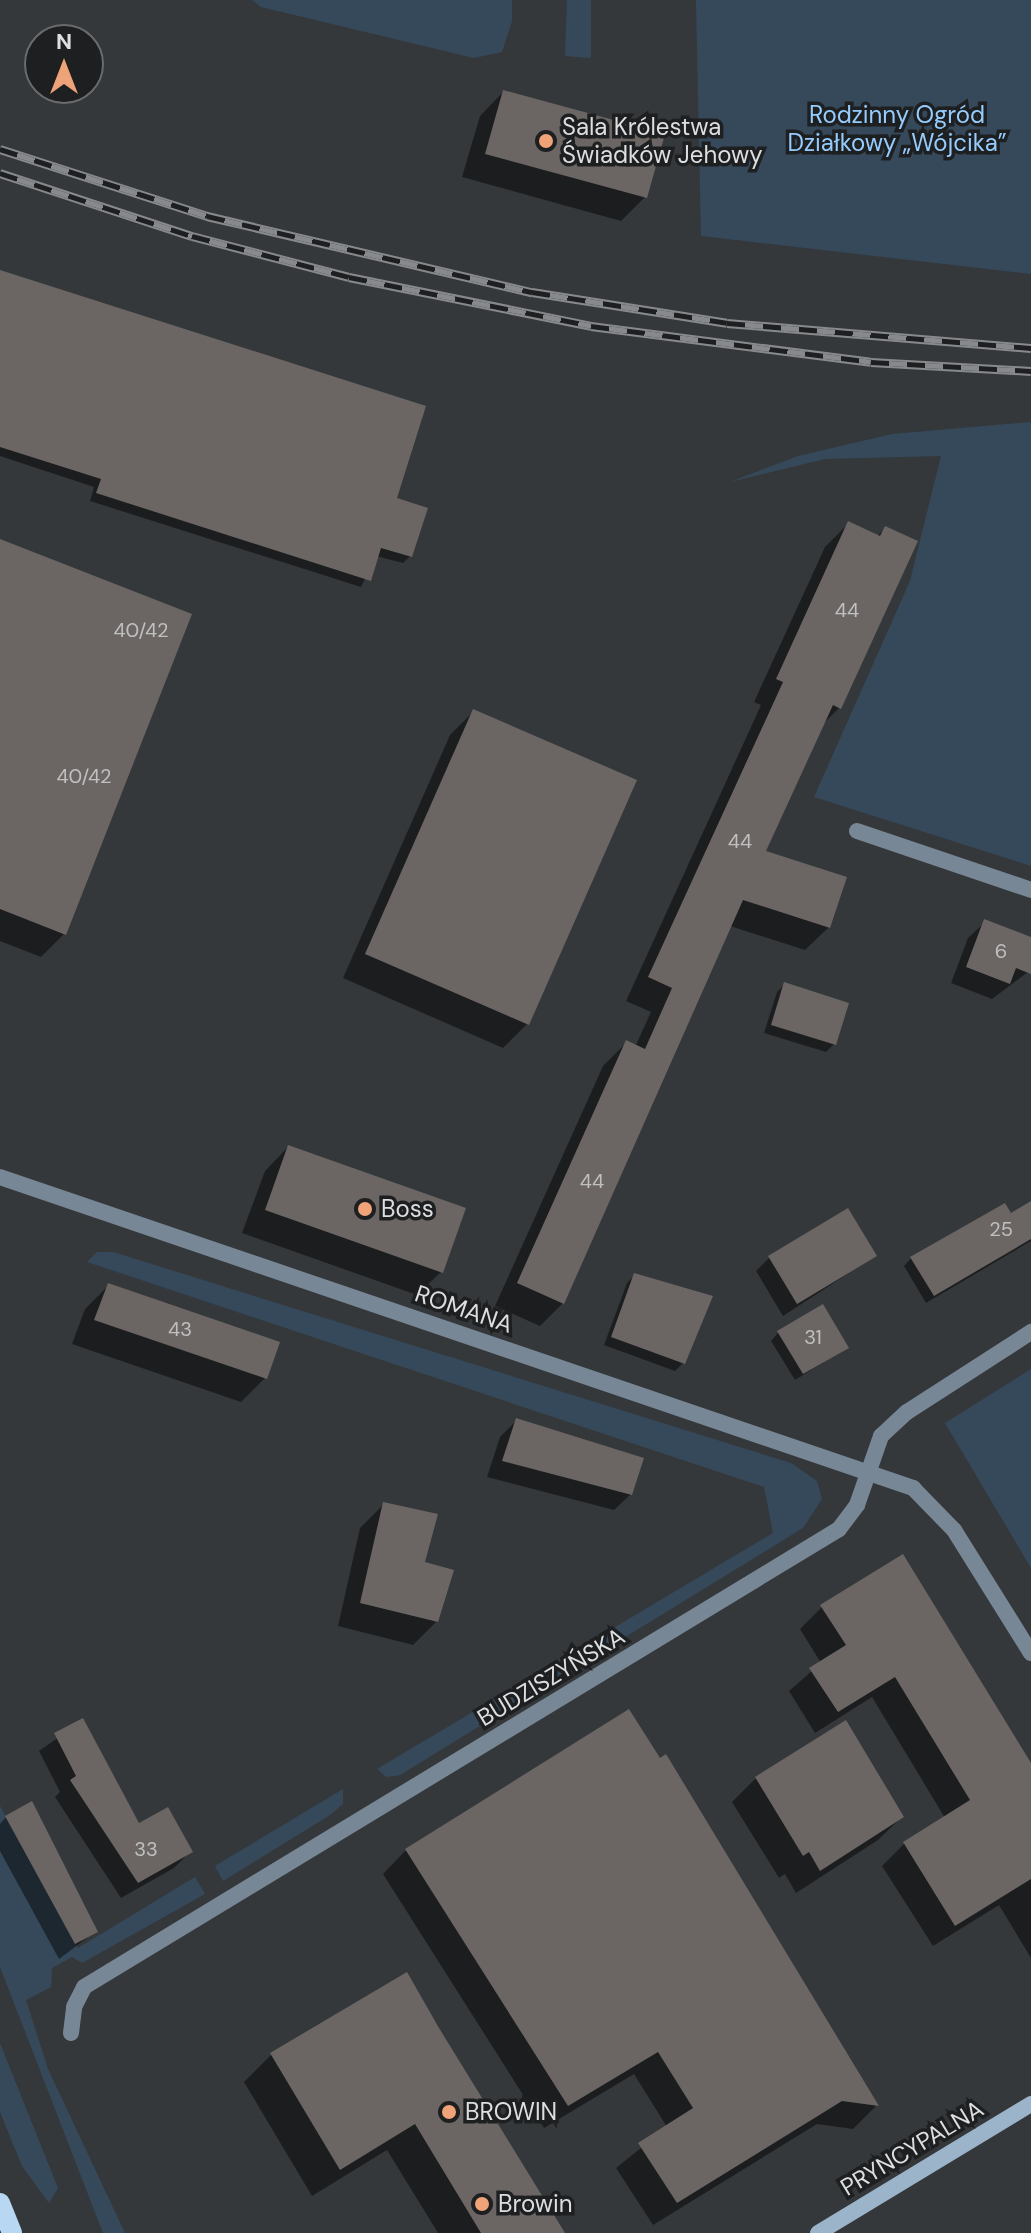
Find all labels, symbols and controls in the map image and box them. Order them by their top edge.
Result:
north arrow [24,24,104,104]
text: N [56,27,72,56]
park label: Rodzinny Ogród Działkowy „Wójcika” [787,101,1007,157]
place label: Sala Królestwa Świadków Jehowy [562,113,763,169]
marker: Sala Królestwa Świadków Jehowy [537,132,555,150]
house number: 44 [835,598,859,622]
house number: 40/42 [113,618,169,642]
house number: 40/42 [56,764,112,788]
house number: 44 [728,829,752,853]
house number: 6 [995,939,1007,963]
house number: 44 [580,1169,604,1193]
place label: Boss [381,1195,434,1223]
marker: Boss [356,1200,374,1218]
house number: 25 [989,1217,1013,1241]
street label: ROMANA [411,1279,517,1339]
house number: 43 [168,1317,192,1341]
house number: 31 [804,1325,822,1349]
street label: BUDZISZYŃSKA [472,1622,630,1732]
house number: 33 [134,1837,158,1861]
street label: PRYNCYPALNA [835,2094,989,2202]
place label: BROWIN [465,2098,557,2126]
marker: BROWIN [440,2103,458,2121]
place label: Browin [498,2190,573,2218]
marker: Browin [473,2195,491,2213]

